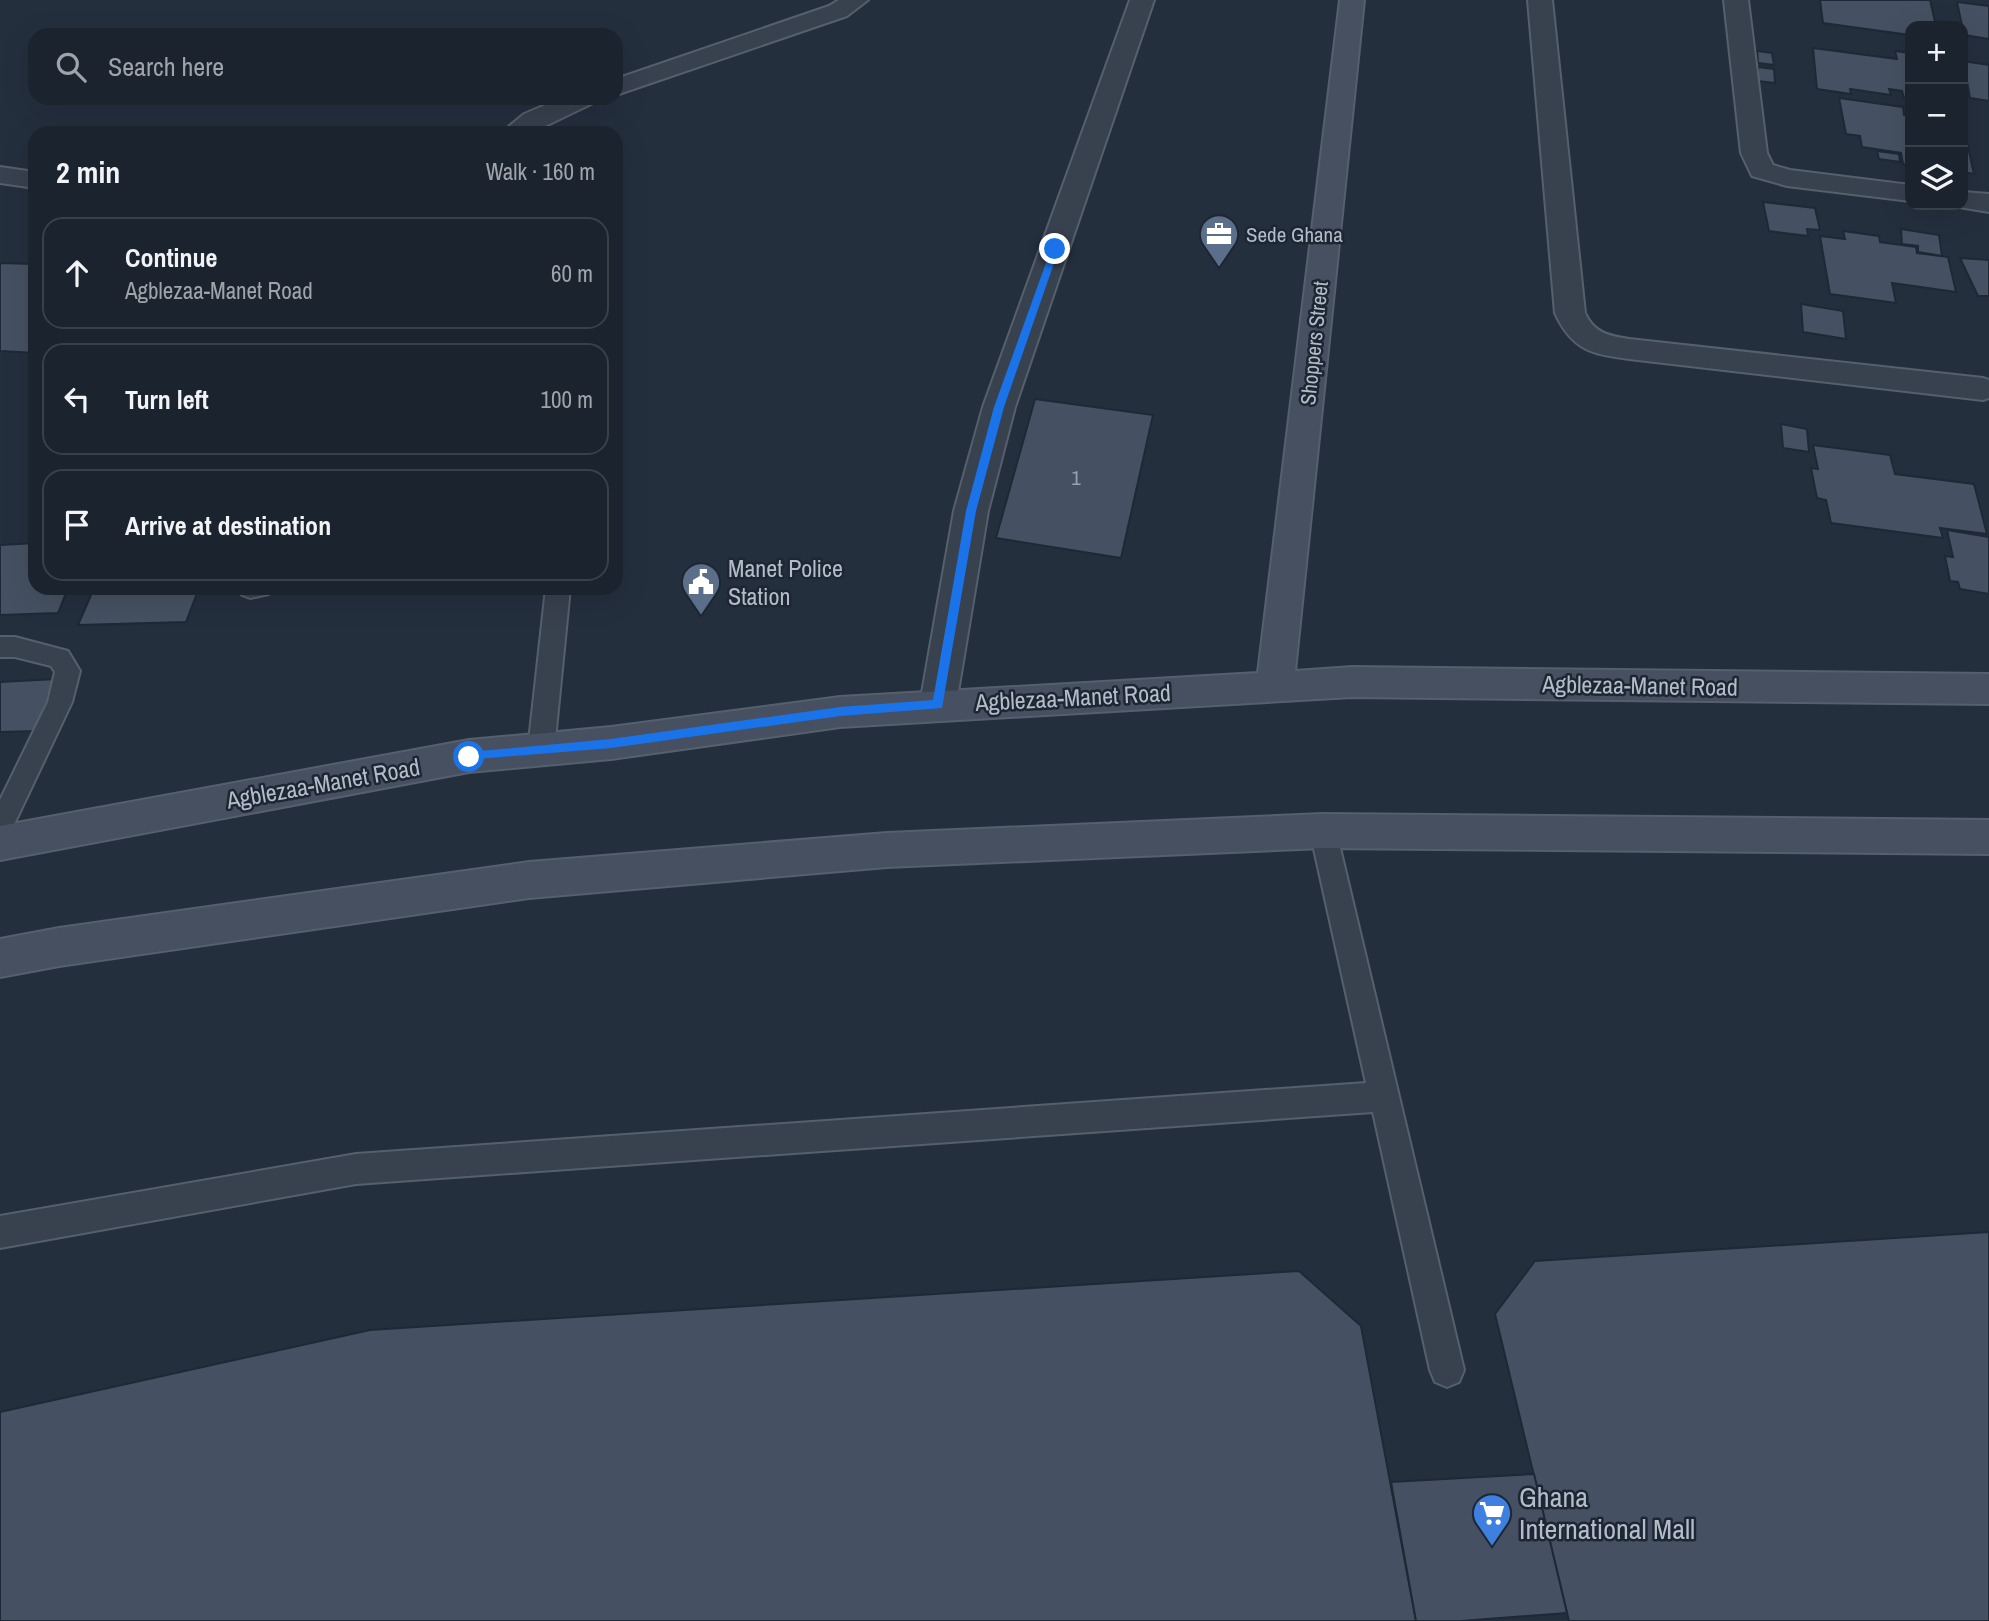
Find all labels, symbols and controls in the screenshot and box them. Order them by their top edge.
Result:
map controls [1905,21,1968,210]
button: + [1905,21,1968,84]
search box [28,28,623,105]
icon: search [52,48,90,86]
text: Search here [108,49,224,84]
button: − [1905,84,1968,147]
button: layers [1905,147,1968,210]
text: 2 min [56,152,120,192]
text: Walk · 160 m [486,156,595,187]
office icon: Sede Ghana [1198,213,1240,268]
place label: Sede Ghana [1246,220,1343,249]
route end [1039,233,1070,264]
text: Continue [125,240,217,275]
icon: ahead [58,254,96,292]
text: 60 m [551,258,593,289]
text: Agblezaa-Manet Road [125,275,313,306]
street label: Shoppers Street [1293,279,1335,406]
icon: left [58,380,96,418]
text: Turn left [125,382,209,417]
text: 100 m [541,384,593,415]
house number: 1 [1071,463,1081,492]
icon: arrive [58,506,96,544]
text: Arrive at destination [125,508,331,543]
place label: Manet Police Station [728,552,843,612]
public building icon: Manet Police Station [680,561,722,616]
street label: Agblezaa-Manet Road [1541,667,1738,703]
street label: Agblezaa-Manet Road [973,676,1172,718]
route start [453,741,484,772]
street label: Agblezaa-Manet Road [223,750,422,816]
place label: Ghana International Mall [1519,1478,1695,1548]
supermarket icon: Ghana International Mall [1471,1492,1513,1547]

